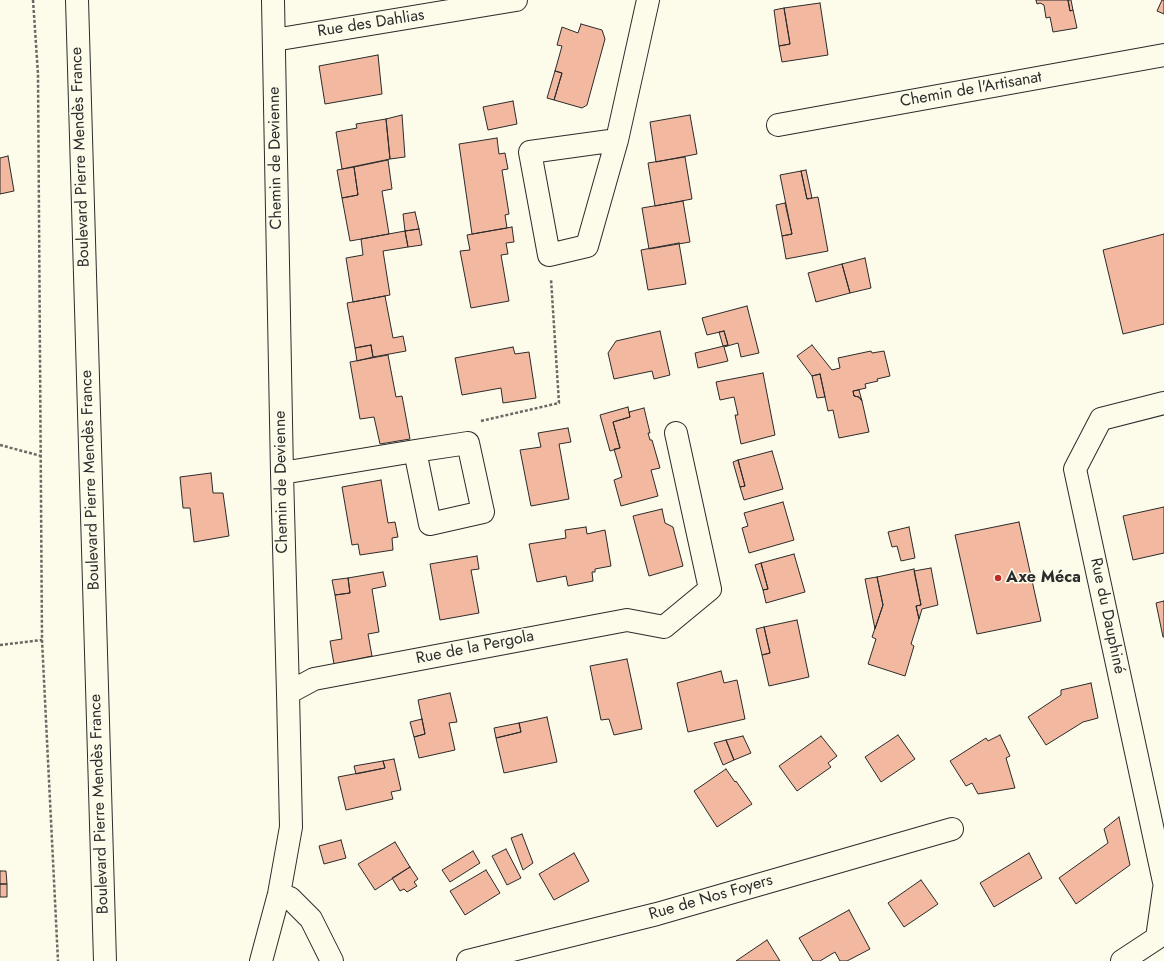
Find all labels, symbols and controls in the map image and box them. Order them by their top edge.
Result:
street label: Rue des Dahlias [316,6,426,42]
street label: Boulevard Pierre Mendès France [68,47,94,267]
street label: Chemin de l'Artisanat [899,68,1043,112]
street label: Chemin de Devienne [265,86,287,230]
street label: Boulevard Pierre Mendès France [78,370,104,590]
street label: Chemin de Devienne [271,410,293,554]
street label: Rue du Dauphiné [1085,556,1129,676]
place label: Axe Méca [1006,568,1081,588]
marker: Axe Méca [993,573,1003,583]
street label: Rue de la Pergola [414,627,536,669]
street label: Boulevard Pierre Mendès France [87,694,113,914]
street label: Rue de Nos Foyers [647,871,775,925]

